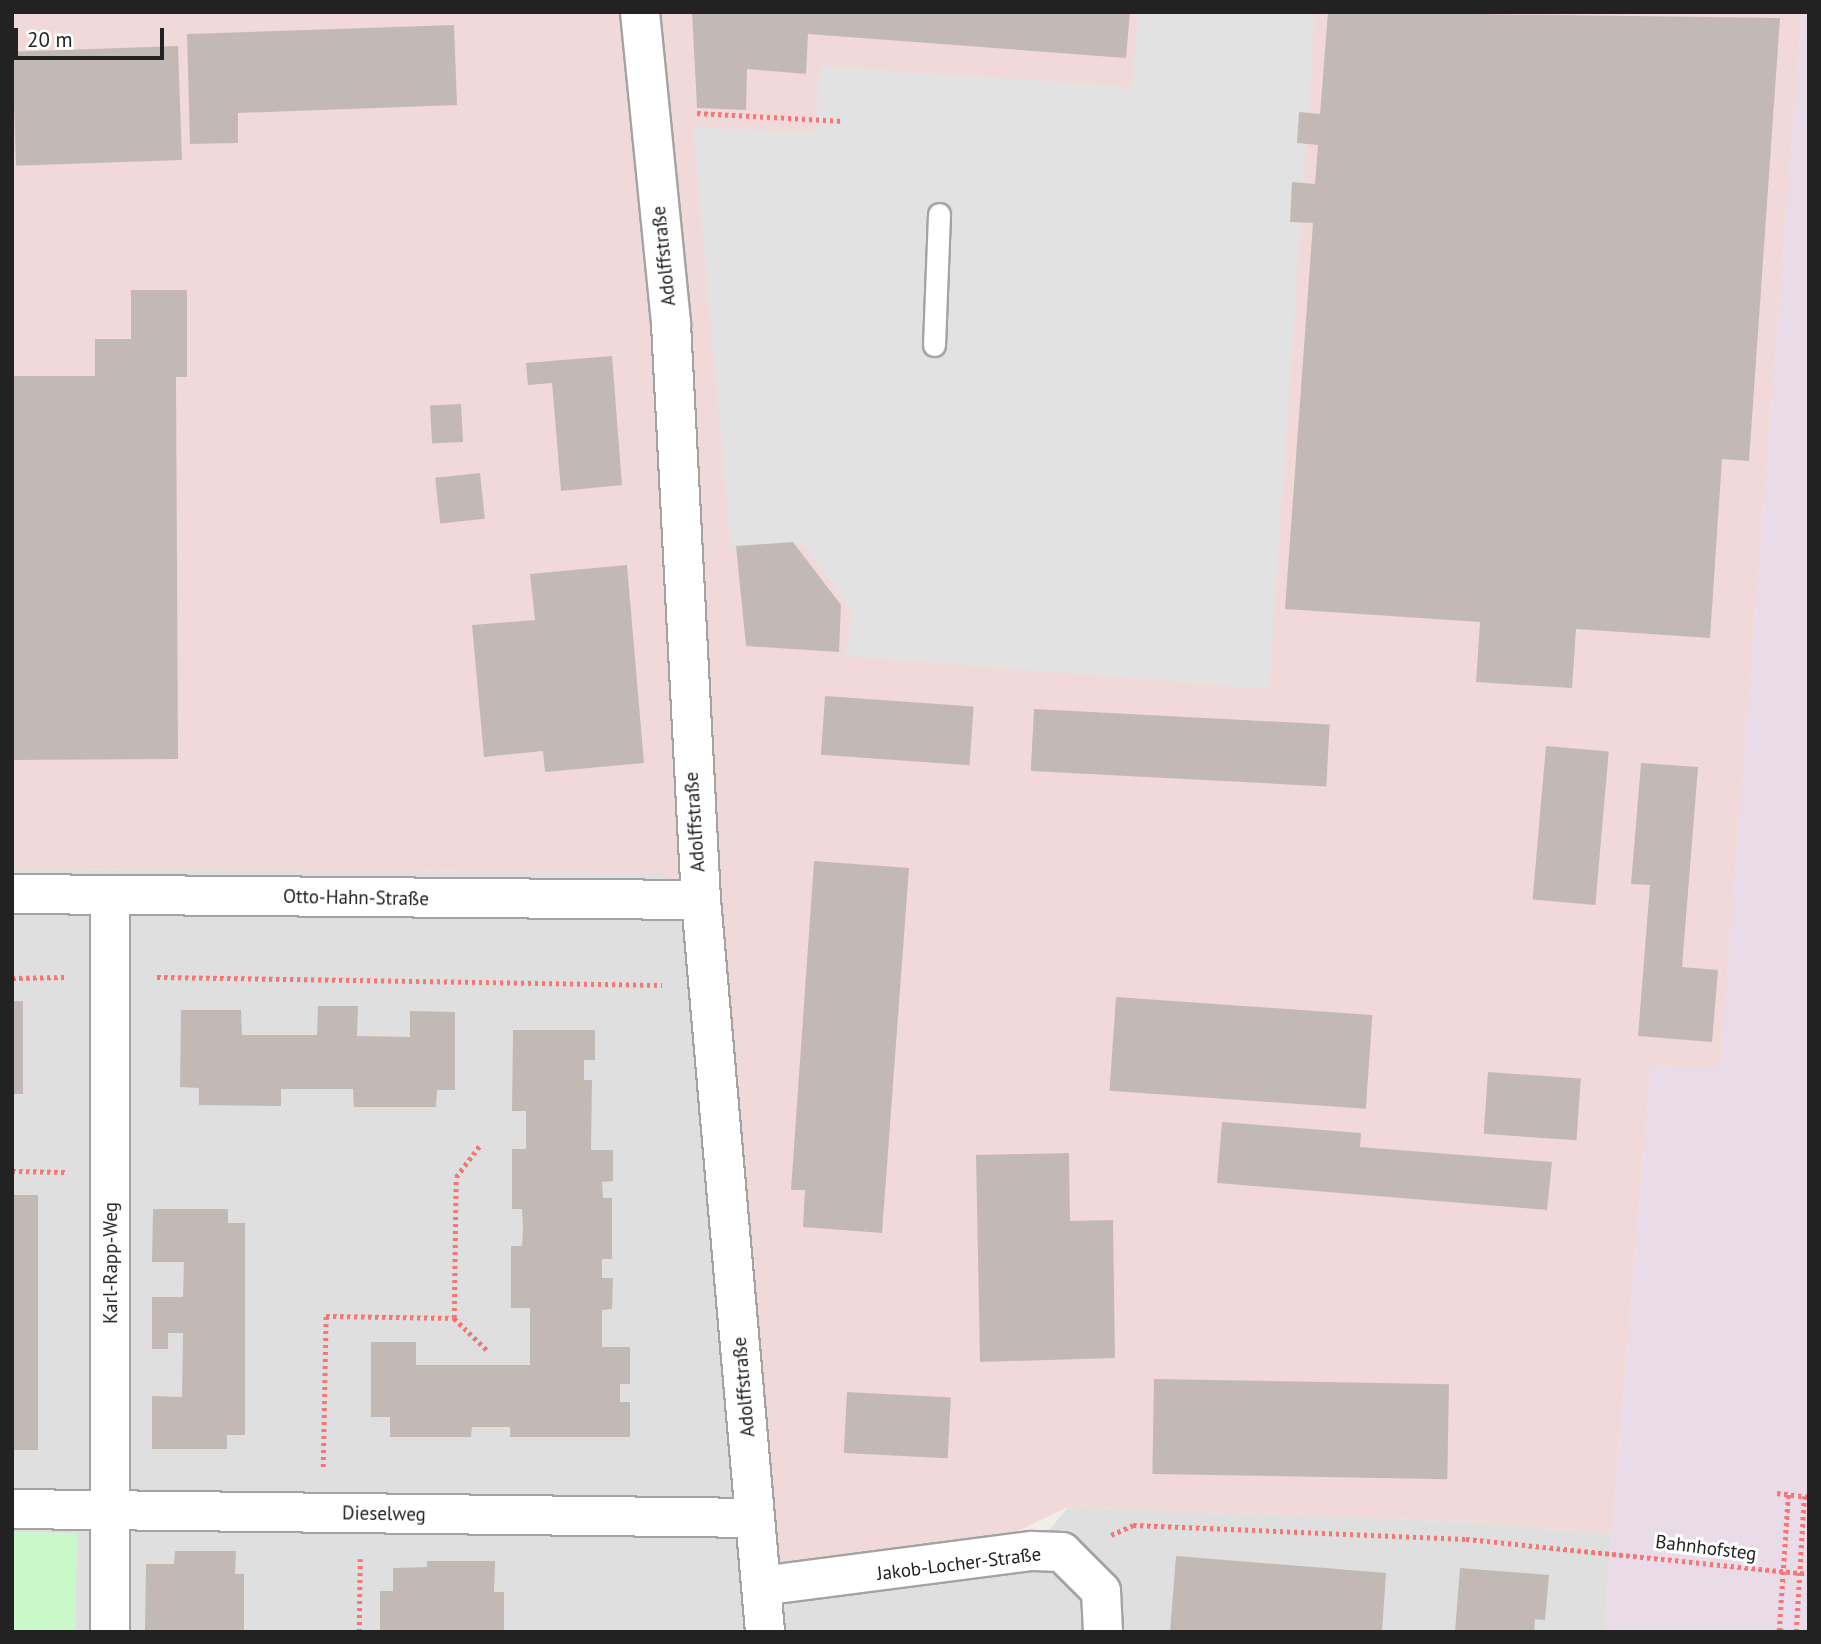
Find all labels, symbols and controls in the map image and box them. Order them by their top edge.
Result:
scale bar [18,14,168,58]
text: 20 m [27,26,73,53]
street label: Adolffstraße [647,205,681,307]
street label: Adolffstraße [680,771,710,873]
street label: Otto-Hahn-Straße [283,885,429,911]
street label: Karl-Rapp-Weg [100,1202,122,1324]
street label: Adolffstraße [728,1336,760,1438]
street label: Dieselweg [342,1502,426,1526]
street label: Bahnhofsteg [1654,1530,1758,1566]
street label: Jakob-Locher-Straße [876,1543,1042,1585]

